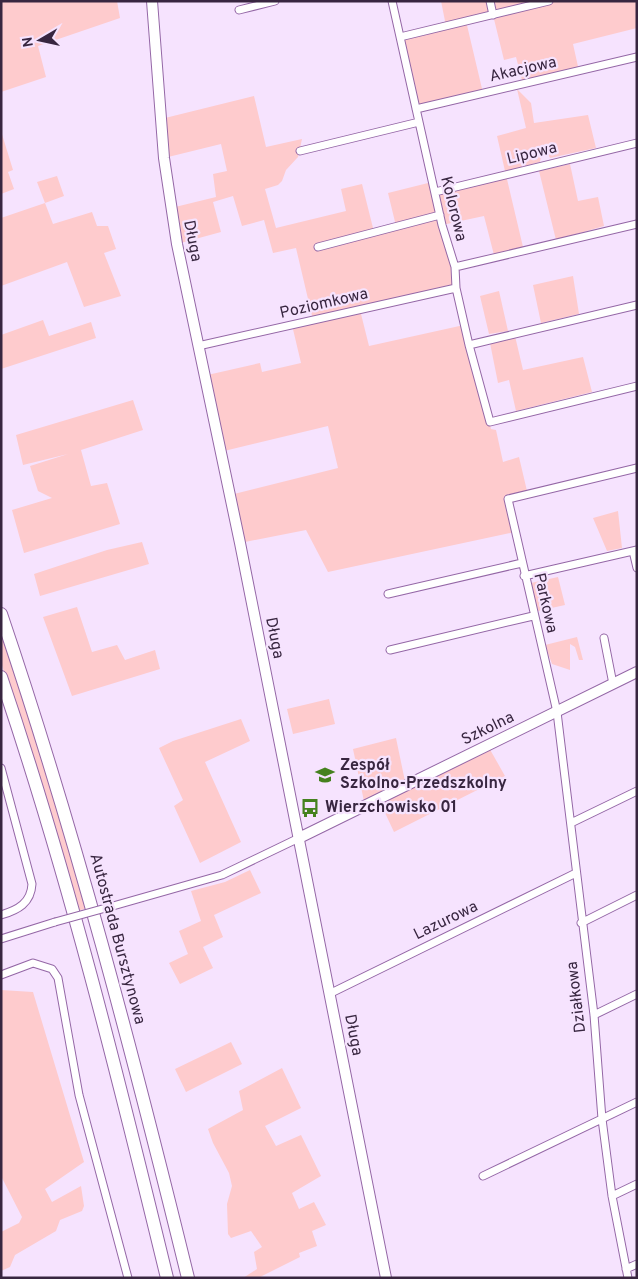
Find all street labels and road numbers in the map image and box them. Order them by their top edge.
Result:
street label: Akacjowa [488,53,558,87]
street label: Lipowa [505,138,559,170]
street label: Kolorowa [435,174,471,244]
street label: Długa [178,219,206,263]
street label: Poziomkowa [278,284,370,324]
street label: Parkowa [528,571,562,635]
street label: Długa [260,616,288,660]
street label: Szkolna [458,708,518,750]
street label: Autostrada Bursztynowa [85,851,149,1027]
street label: Lazurowa [411,897,481,945]
street label: Działkowa [563,960,591,1034]
street label: Długa [339,1013,367,1057]

